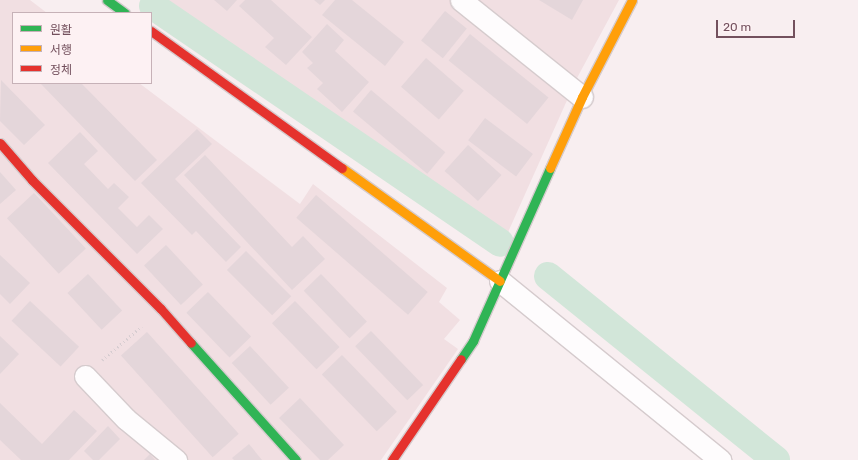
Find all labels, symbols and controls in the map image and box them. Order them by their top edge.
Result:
legend [12,12,152,84]
scale bar [718,12,797,38]
text: 20 m [723,20,751,34]
text: 원활 [50,23,72,37]
text: 서행 [50,43,72,57]
text: 정체 [50,63,72,77]

